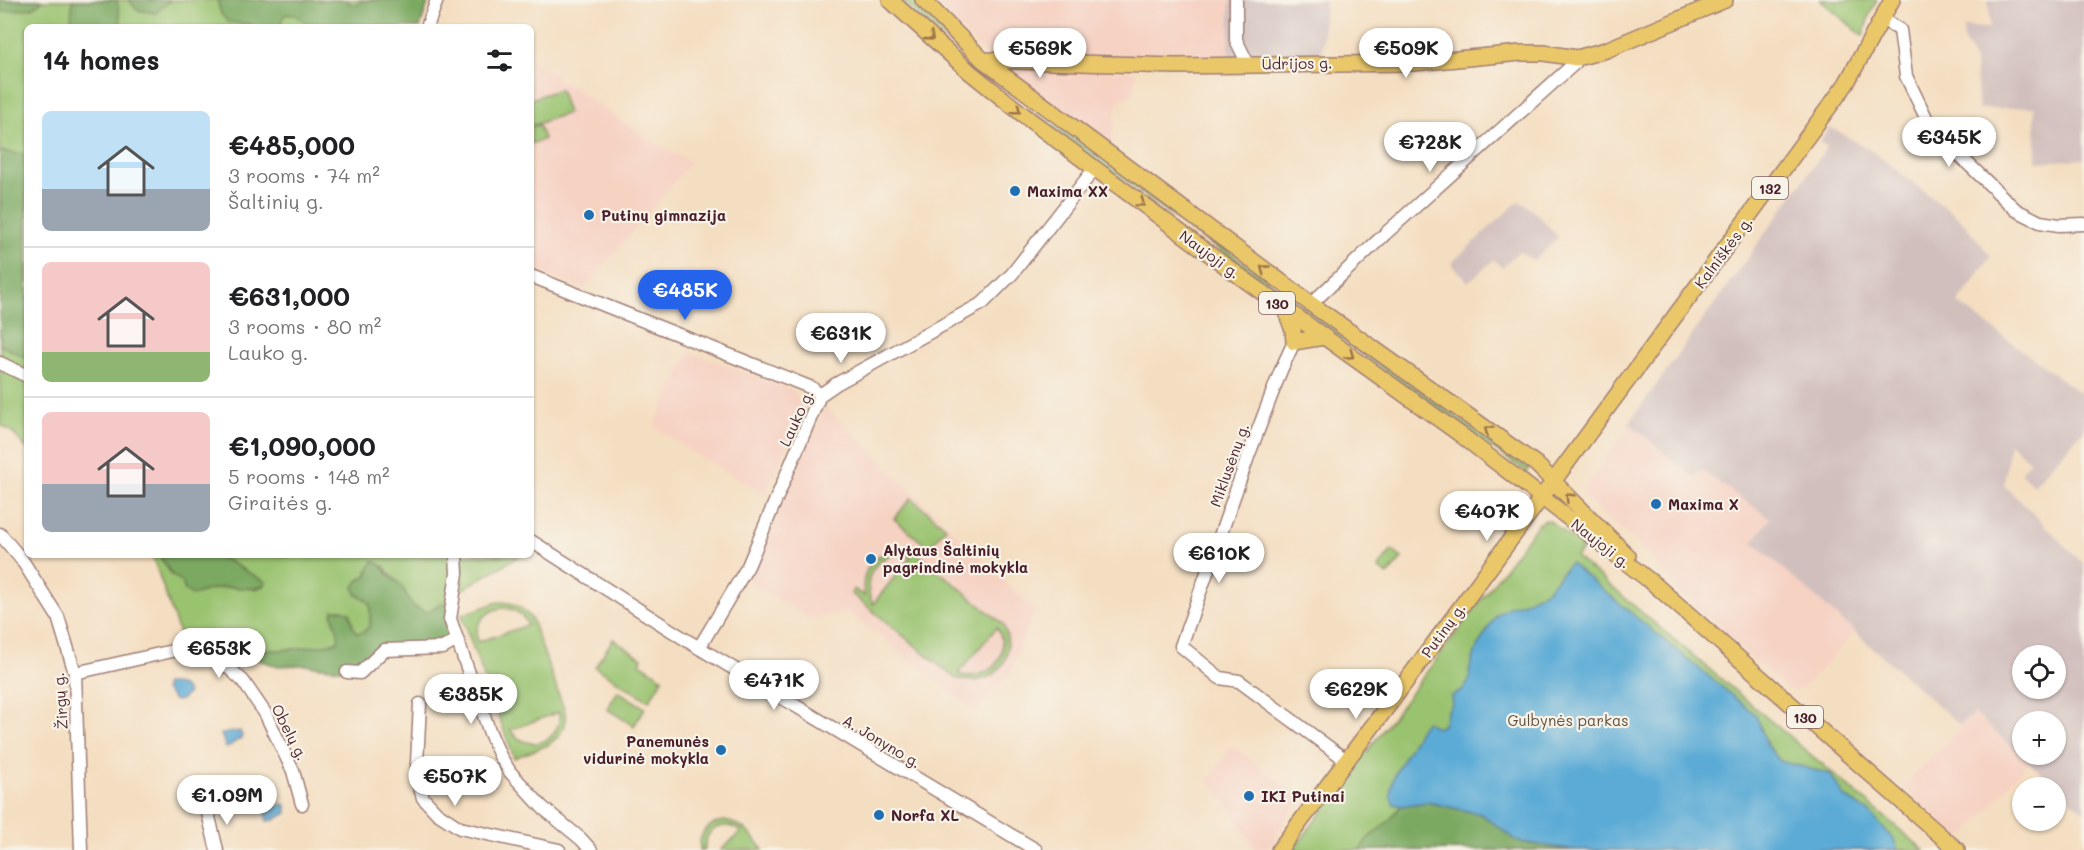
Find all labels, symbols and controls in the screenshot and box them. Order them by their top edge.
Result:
pin: €569K [998,28,1082,79]
pin: €509K [1364,28,1448,79]
one-way arrow [923,29,934,40]
text: €569K [1007,34,1073,60]
text: €509K [1373,34,1439,60]
text: 14 homes [42,43,160,77]
icon: filters [483,44,516,77]
street label: Ūdrijos g. [1261,52,1333,74]
one-way arrow [1010,102,1021,113]
pin: €345K [1907,117,1991,168]
pin: €728K [1388,122,1472,173]
text: €345K [1916,123,1982,149]
text: €485,000 [228,128,355,162]
text: €728K [1398,128,1462,154]
icon: home [90,135,162,207]
text: 3 rooms · 74 m² [228,162,380,188]
road number: 132 [1752,177,1788,199]
place label: Maxima XX [1027,181,1108,201]
marker: Maxima XX [1008,184,1022,198]
text: Šaltinių g. [228,188,324,214]
one-way arrow [1135,196,1146,207]
place label: Putinų gimnazija [601,205,726,225]
marker: Putinų gimnazija [582,208,596,222]
street label: Kalniškės g. [1689,212,1757,292]
street label: Naujoji g. [1176,225,1244,283]
one-way arrow [1260,265,1271,276]
pin: €485K [643,270,727,321]
text: €485K [652,276,718,302]
text: €631,000 [228,279,350,313]
icon: home [90,286,162,358]
road number: 130 [1259,292,1295,314]
text: 3 rooms · 80 m² [228,313,381,339]
pin: €631K [799,313,883,364]
text: €631K [810,319,872,345]
text: Lauko g. [228,339,308,365]
one-way arrow [1343,348,1354,359]
street label: Lauko g. [774,386,818,450]
street label: Miklusėnų g. [1205,420,1253,510]
one-way arrow [1484,426,1495,437]
text: €1,090,000 [228,429,376,463]
icon: home [90,436,162,508]
text: 5 rooms · 148 m² [228,463,390,489]
text: Giraitės g. [228,489,333,515]
pin: €407K [1445,491,1529,542]
one-way arrow [1566,493,1576,504]
place label: Maxima X [1668,494,1739,514]
text: €407K [1454,497,1520,523]
marker: Maxima X [1649,497,1663,511]
street label: Naujoji g. [1567,514,1635,572]
pin: €610K [1177,533,1261,584]
text: €610K [1187,539,1251,565]
place label: Alytaus Šaltinių pagrindinė mokykla [883,540,1028,577]
marker: Alytaus Šaltinių pagrindinė mokykla [864,552,878,566]
street label: Putinų g. [1416,599,1470,661]
pin: €653K [177,628,261,679]
text: €653K [186,634,252,660]
map controls [2012,645,2066,831]
button: locate [2012,645,2066,699]
pin: €471K [732,660,816,711]
text: €471K [743,666,805,692]
pin: €629K [1314,669,1398,720]
street label: Žirgų g. [48,672,72,730]
pin: €385K [429,674,513,725]
text: €629K [1324,675,1388,701]
text: €385K [438,680,504,706]
street label: Obelų g. [267,700,313,764]
road number: 130 [1787,706,1823,728]
street label: A. Jonyno g. [839,710,925,772]
park label: Gulbynės parkas [1507,710,1629,730]
button: + [2012,711,2066,765]
place label: Panemunės vidurinė mokykla [583,731,709,768]
marker: Panemunės vidurinė mokykla [714,743,728,757]
pin: €507K [413,756,497,807]
text: €507K [422,762,488,788]
pin: €1.09M [178,775,276,826]
button: − [2012,777,2066,831]
text: €1.09M [191,781,263,807]
place label: IKI Putinai [1261,786,1345,806]
marker: IKI Putinai [1242,789,1256,803]
place label: Norfa XL [891,805,960,825]
marker: Norfa XL [872,808,886,822]

